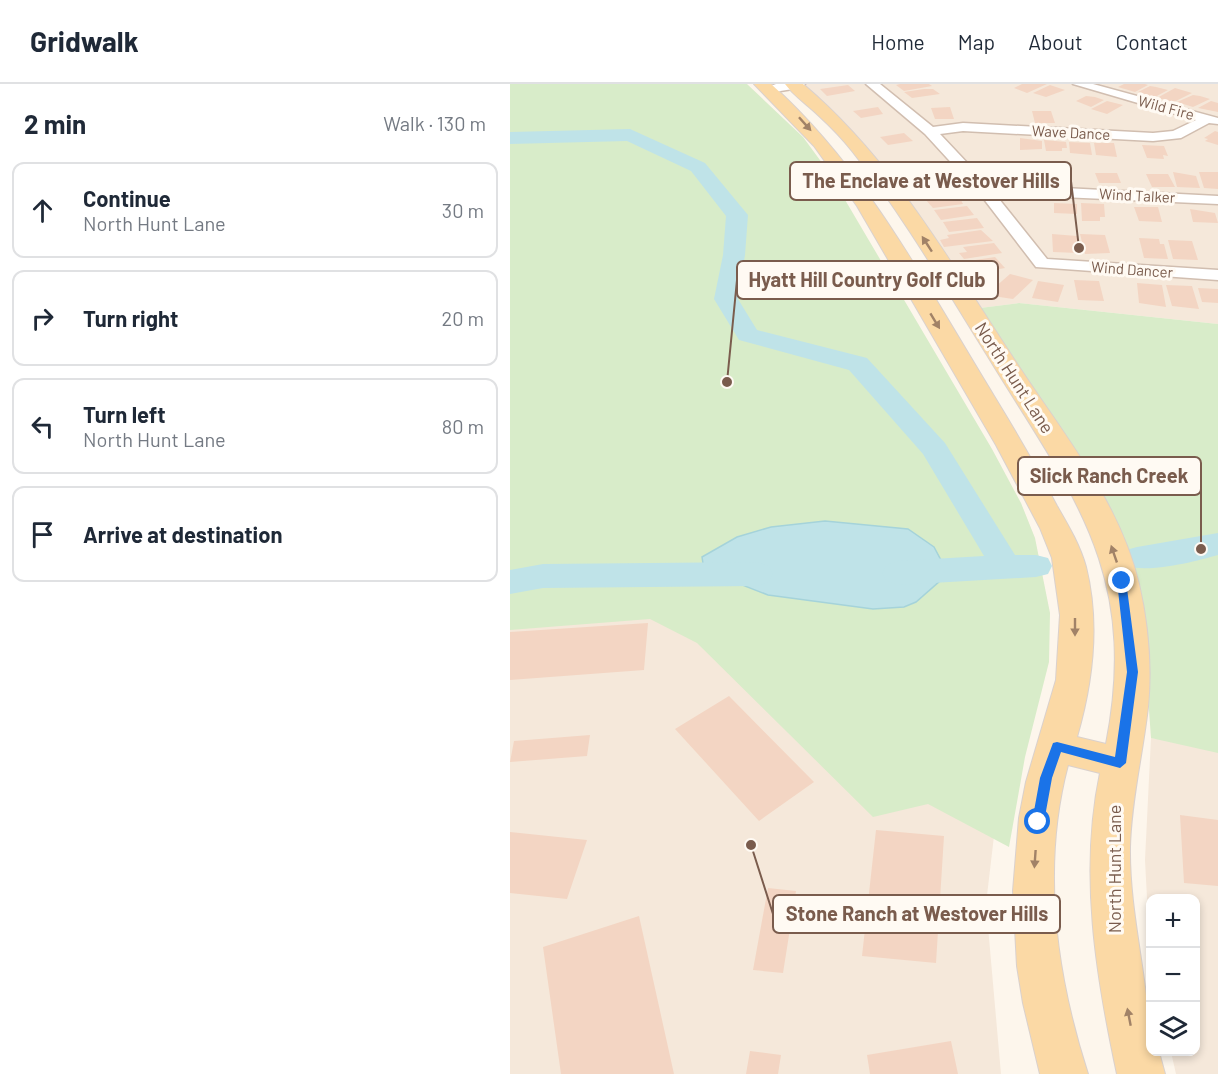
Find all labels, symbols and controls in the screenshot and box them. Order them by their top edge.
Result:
text: Gridwalk [30,24,139,58]
text: Home [871,29,925,54]
text: Map [958,29,995,54]
text: About [1028,29,1083,54]
text: Contact [1116,29,1188,54]
street label: Wild Fire [1136,91,1196,123]
text: 2 min [24,108,86,139]
text: Walk · 130 m [383,111,486,135]
one-way arrow [798,116,812,131]
street label: Wave Dance [1031,121,1111,143]
callout: The Enclave at Westover Hills [790,162,1071,200]
text: The Enclave at Westover Hills [802,168,1060,192]
street label: Wind Talker [1098,184,1176,206]
text: Continue [83,185,171,211]
icon: ahead [26,194,59,227]
text: 30 m [442,198,484,222]
text: North Hunt Lane [83,211,226,235]
one-way arrow [921,236,932,252]
street label: Wind Dancer [1090,257,1174,281]
callout: Hyatt Hill Country Golf Club [737,261,998,299]
text: Hyatt Hill Country Golf Club [749,267,985,291]
icon: right [26,302,59,335]
text: Turn right [83,305,178,331]
text: 20 m [441,306,484,330]
one-way arrow [930,313,940,330]
street label: North Hunt Lane [971,318,1059,437]
text: Turn left [83,401,166,427]
icon: left [26,410,59,443]
text: 80 m [442,414,484,438]
text: North Hunt Lane [83,427,226,451]
callout: Slick Ranch Creek [1018,457,1201,495]
text: Slick Ranch Creek [1030,463,1189,487]
icon: arrive [26,518,59,551]
text: Arrive at destination [83,521,282,547]
one-way arrow [1108,544,1118,562]
route end [1108,567,1134,593]
one-way arrow [1070,618,1080,637]
street label: North Hunt Lane [1103,805,1125,933]
route start [1024,808,1050,834]
one-way arrow [1031,850,1040,869]
map controls [1146,894,1200,1056]
button: + [1146,894,1200,948]
callout: Stone Ranch at Westover Hills [773,895,1060,933]
text: Stone Ranch at Westover Hills [786,901,1048,925]
button: − [1146,948,1200,1002]
button: layers [1146,1002,1200,1056]
one-way arrow [1124,1007,1133,1026]

